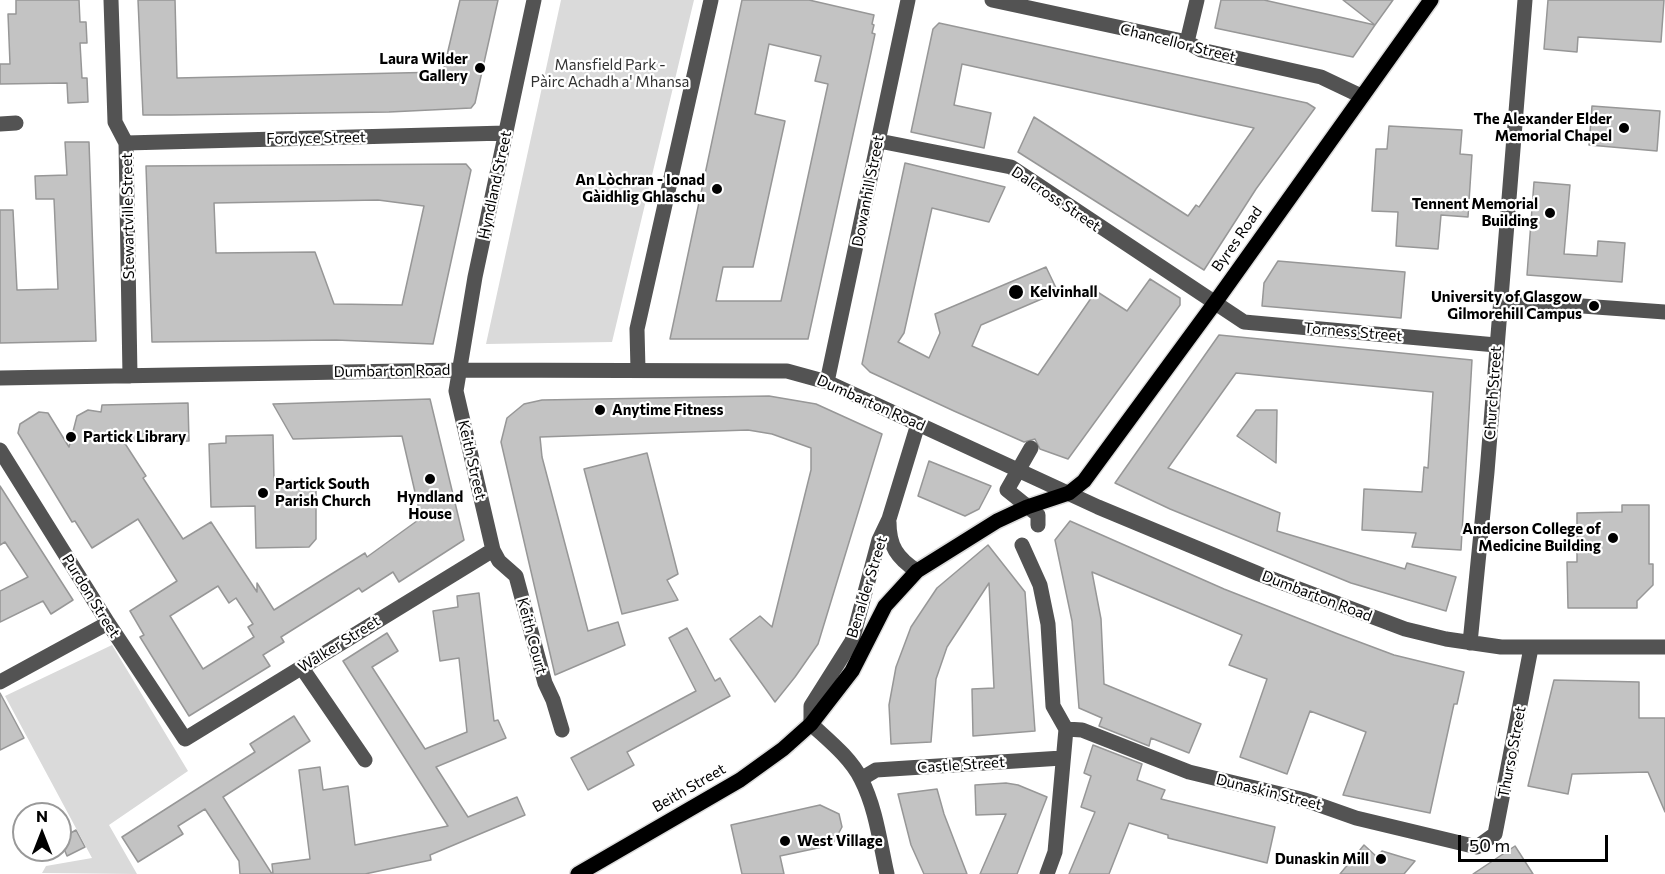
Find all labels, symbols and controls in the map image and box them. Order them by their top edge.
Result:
street label: Chancellor Street [1118,20,1238,66]
place label: Laura Wilder Gallery [379,50,468,85]
park label: Mansfield Park - Pàirc Achadh a' Mhansa [531,56,689,91]
marker: Laura Wilder Gallery [473,61,487,75]
place label: The Alexander Elder Memorial Chapel [1473,110,1612,145]
marker: The Alexander Elder Memorial Chapel [1617,121,1631,135]
street label: Fordyce Street [266,128,366,148]
street label: Hyndland Street [475,129,515,241]
street label: Dowanhill Street [848,134,888,248]
street label: Stewartville Street [118,153,138,279]
street label: Dalcross Street [1008,163,1104,235]
place label: An Lòchran - Ionad Gàidhlig Ghlaschu [575,171,705,206]
marker: An Lòchran - Ionad Gàidhlig Ghlaschu [710,182,724,196]
place label: Tennent Memorial Building [1412,195,1538,230]
street label: Byres Road [1208,203,1266,275]
marker: Tennent Memorial Building [1543,206,1557,220]
marker: Kelvinhall [1007,283,1025,301]
place label: Kelvinhall [1030,283,1098,301]
place label: University of Glasgow Gilmorehill Campus [1431,288,1582,323]
marker: University of Glasgow Gilmorehill Campus [1587,299,1601,313]
street label: Torness Street [1303,319,1403,345]
street label: Church Street [1481,345,1505,441]
street label: Dumbarton Road [333,361,451,381]
street label: Dumbarton Road [814,371,928,435]
place label: Anytime Fitness [612,401,724,419]
marker: Anytime Fitness [593,403,607,417]
street label: Keith Street [454,418,490,502]
place label: Partick Library [83,428,186,446]
marker: Partick Library [64,430,78,444]
marker: Hyndland House [423,472,437,486]
place label: Partick South Parish Church [275,475,371,510]
marker: Partick South Parish Church [256,486,270,500]
place label: Hyndland House [397,488,463,523]
place label: Anderson College of Medicine Building [1462,520,1601,555]
marker: Anderson College of Medicine Building [1606,531,1620,545]
street label: Benalder Street [843,534,891,640]
street label: Purdon Street [58,551,124,641]
street label: Dumbarton Road [1259,567,1375,625]
street label: Keith Court [513,596,551,676]
street label: Walker Street [295,612,383,676]
street label: Thurso Street [1494,704,1530,800]
street label: Castle Street [916,753,1006,777]
street label: Beith Street [649,760,729,816]
street label: Dunaskin Street [1214,770,1324,814]
north arrow [12,802,72,862]
text: N [36,806,48,825]
scale bar [1461,823,1611,861]
place label: West Village [797,832,883,850]
marker: West Village [778,834,792,848]
text: 50 m [1469,834,1510,856]
place label: Dunaskin Mill [1275,850,1369,868]
marker: Dunaskin Mill [1374,852,1388,866]

